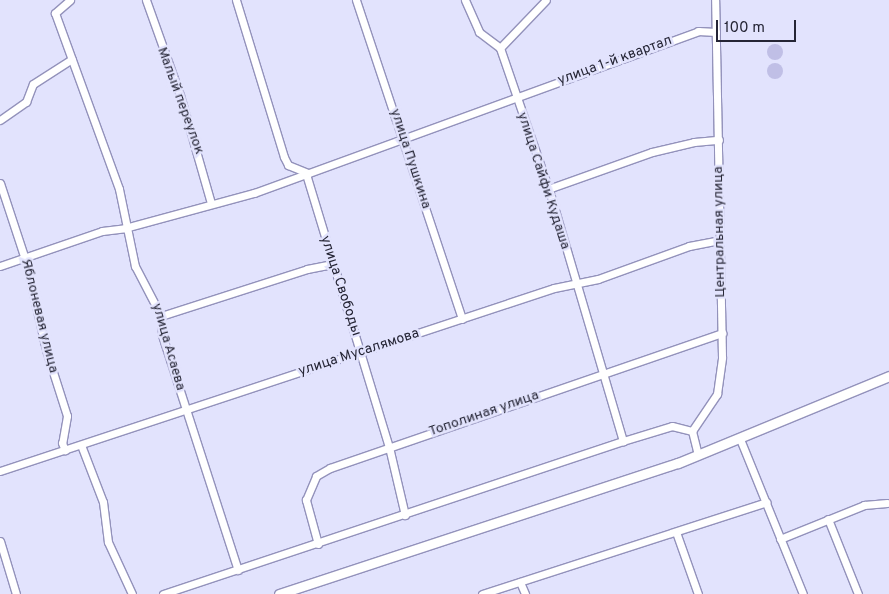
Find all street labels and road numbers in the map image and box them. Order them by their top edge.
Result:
street label: улица 1-й квартал [556,33,674,89]
street label: Малый переулок [153,45,207,157]
street label: улица Пушкина [386,107,434,211]
street label: улица Сайфи Кудаша [513,110,573,252]
street label: Центральная улица [710,166,730,298]
street label: улица Свободы [316,234,364,338]
street label: Яблоневая улица [17,257,61,375]
street label: улица Асаева [147,301,189,393]
street label: улица Мусалямова [296,326,422,380]
street label: Тополиная улица [427,387,541,441]

